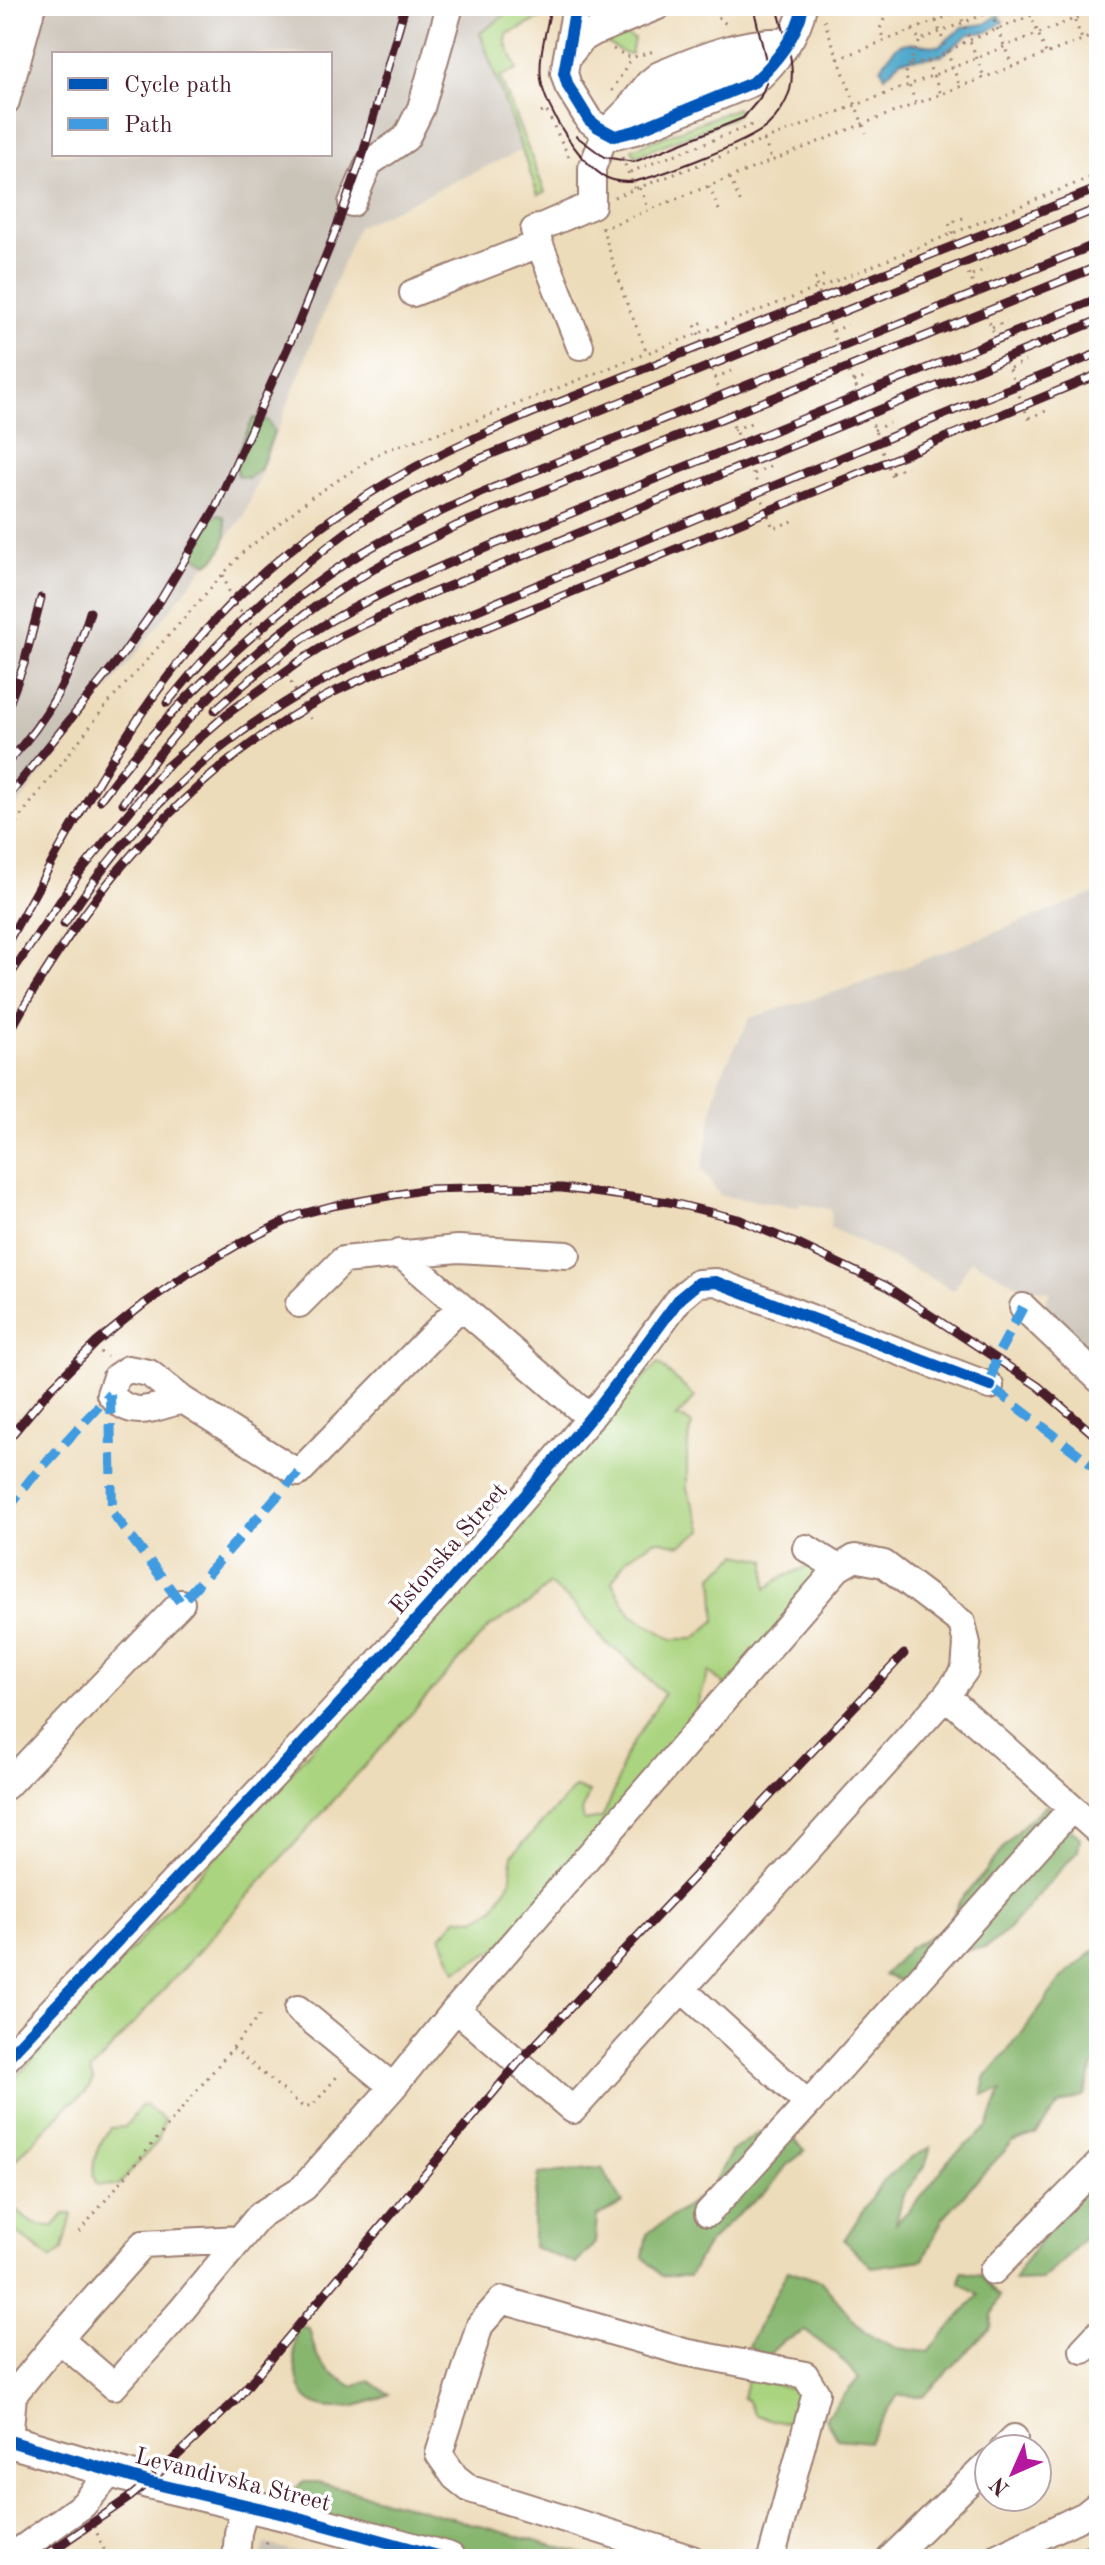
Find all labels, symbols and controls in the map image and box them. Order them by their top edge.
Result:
legend [52,52,332,156]
text: Cycle path [124,74,232,98]
text: Path [124,114,173,138]
street label: Estonska Street [386,1479,513,1620]
north arrow [973,2433,1053,2513]
street label: Levandivska Street [132,2445,333,2517]
text: N [986,2472,1014,2499]

